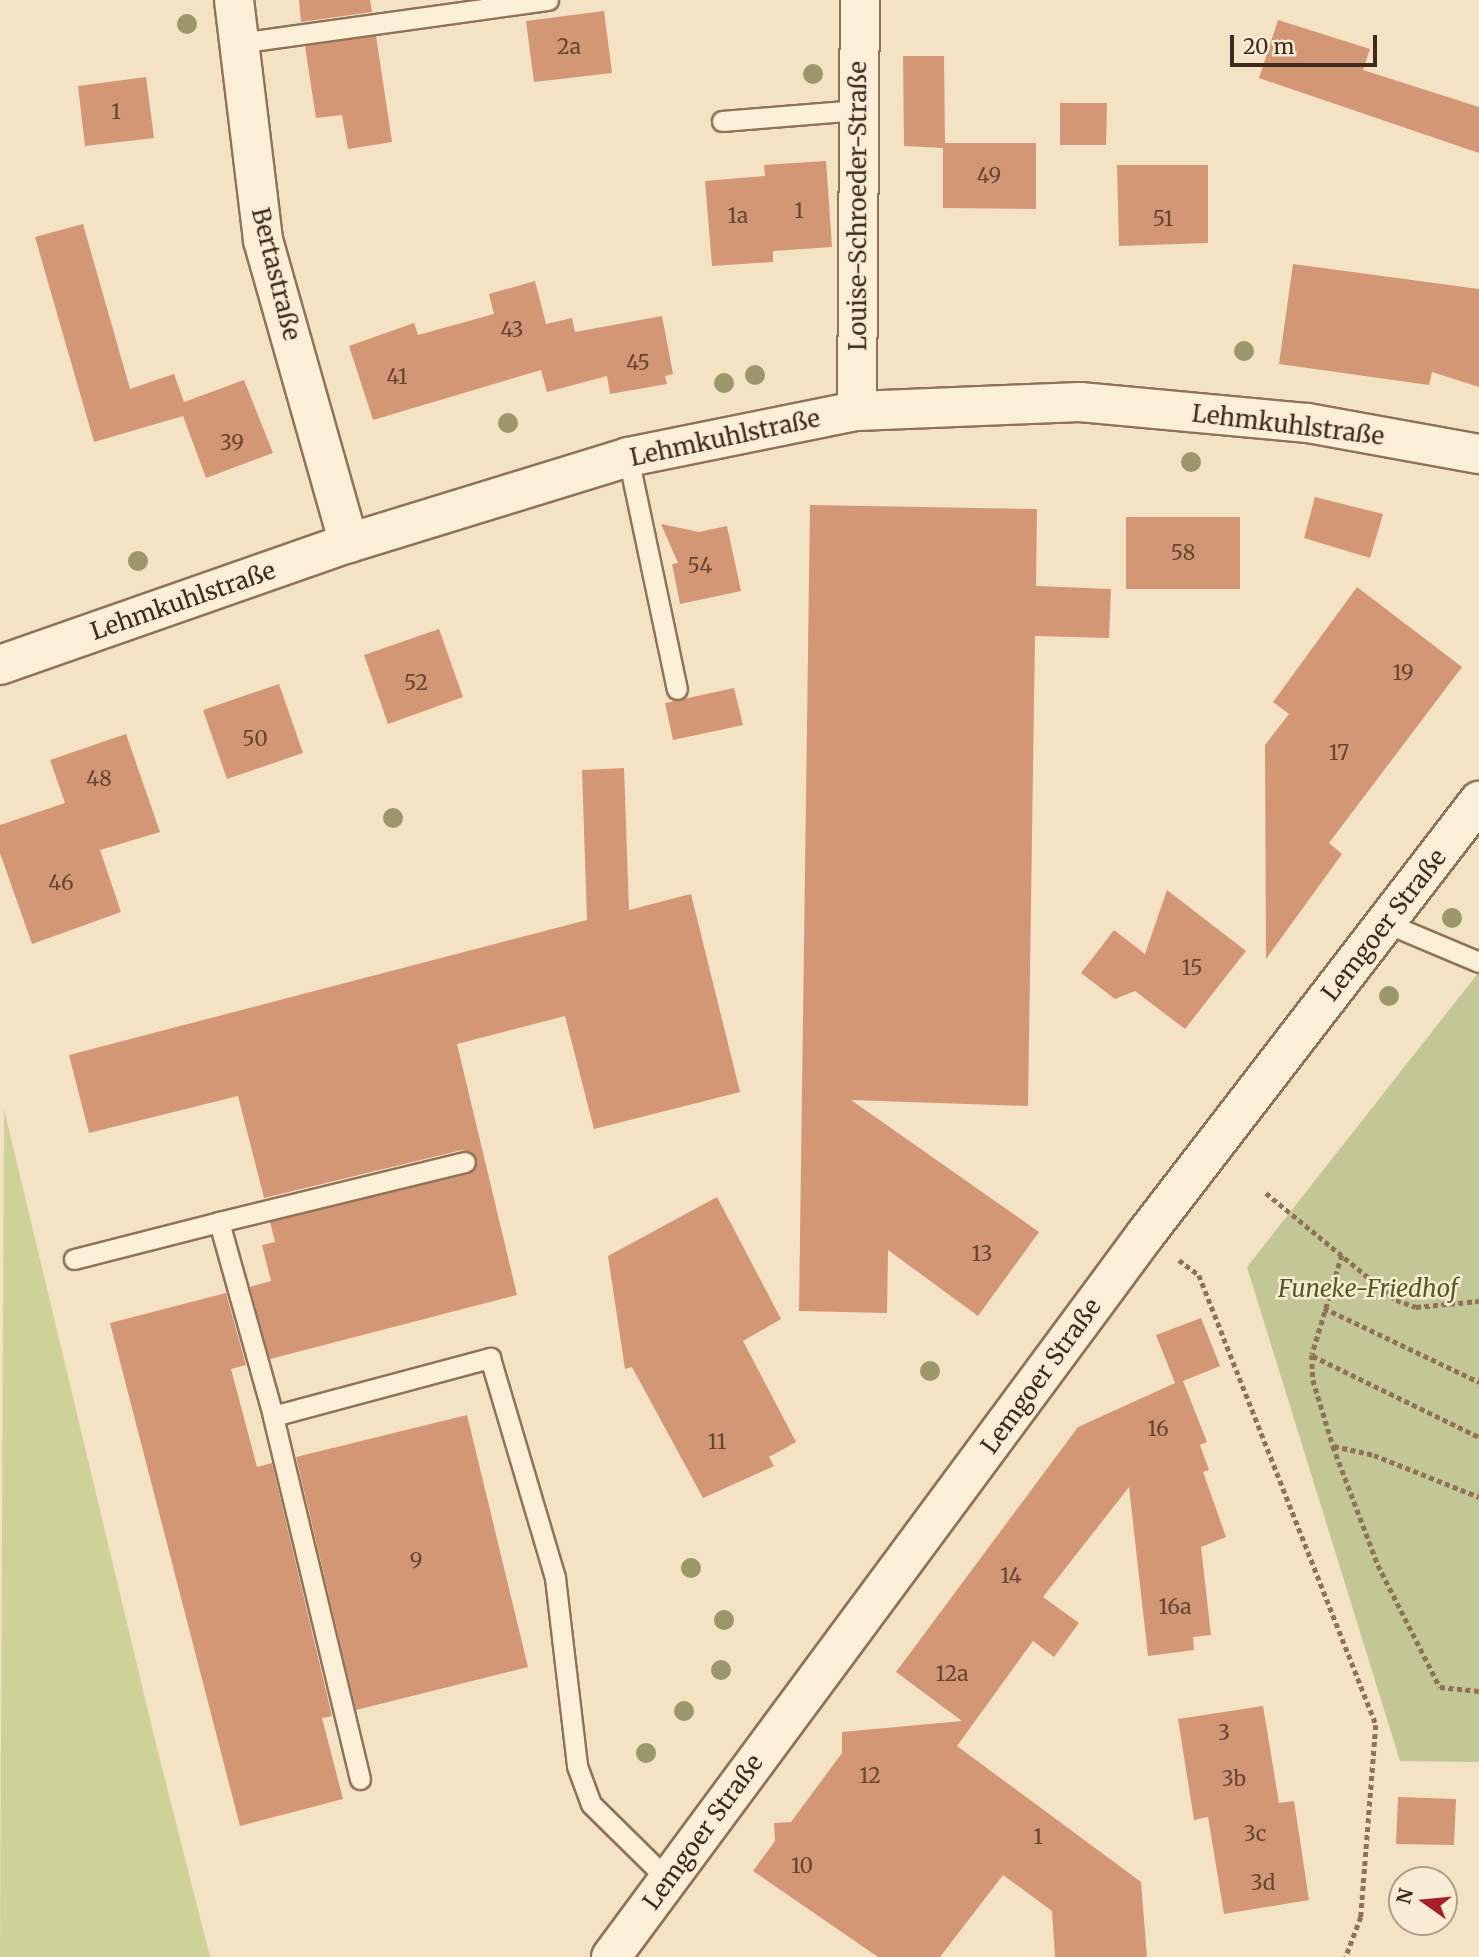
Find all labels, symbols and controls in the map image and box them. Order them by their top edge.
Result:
scale bar [1234,21,1381,65]
text: 20 m [1243,33,1294,60]
house number: 2a [557,34,581,60]
street label: Louise-Schroeder-Straße [844,61,872,351]
house number: 1 [111,99,121,125]
house number: 49 [977,163,1001,189]
house number: 1 [794,198,804,224]
house number: 1a [728,203,748,229]
street label: Bertastraße [246,205,306,343]
house number: 51 [1153,206,1173,232]
house number: 43 [500,317,524,343]
house number: 45 [626,350,650,376]
house number: 41 [387,364,407,390]
street label: Lehmkuhlstraße [1190,399,1386,451]
street label: Lehmkuhlstraße [627,404,823,472]
house number: 39 [220,430,244,456]
house number: 58 [1171,540,1195,566]
house number: 54 [688,553,712,579]
street label: Lehmkuhlstraße [87,556,279,646]
house number: 19 [1392,660,1414,686]
house number: 52 [404,670,428,696]
house number: 50 [242,726,268,752]
house number: 17 [1329,740,1349,766]
house number: 48 [86,766,112,792]
street label: Lemgoer Straße [1316,843,1452,1007]
house number: 46 [48,870,74,896]
house number: 15 [1181,955,1203,981]
house number: 13 [972,1241,992,1267]
park label: Funeke-Friedhof [1278,1275,1458,1303]
street label: Lemgoer Straße [975,1293,1107,1459]
house number: 16 [1147,1416,1169,1442]
house number: 11 [708,1429,726,1455]
house number: 9 [410,1548,422,1574]
house number: 14 [1000,1563,1022,1589]
house number: 16a [1159,1594,1191,1620]
house number: 12a [935,1661,969,1687]
house number: 3 [1218,1720,1230,1746]
street label: Lemgoer Straße [637,1749,769,1915]
house number: 12 [859,1763,881,1789]
house number: 3b [1222,1766,1246,1792]
house number: 3c [1244,1821,1266,1847]
house number: 1 [1033,1824,1043,1850]
house number: 10 [791,1853,813,1879]
north arrow [1388,1866,1458,1936]
house number: 3d [1251,1870,1275,1896]
text: N [1391,1886,1418,1906]

